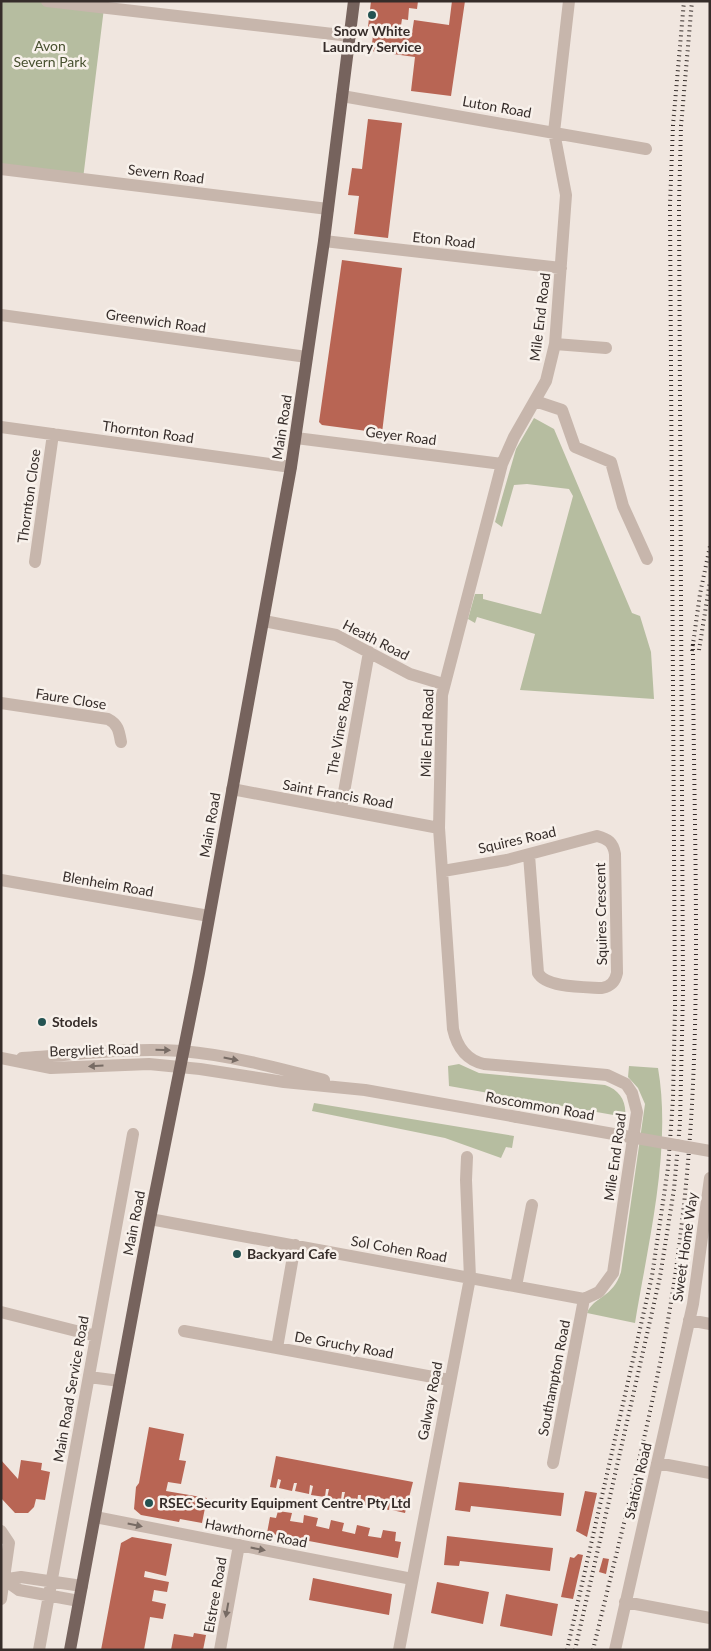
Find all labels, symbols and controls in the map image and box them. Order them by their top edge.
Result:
marker: Snow White Laundry Service [366,9,378,21]
place label: Snow White Laundry Service [322,22,422,55]
park label: Avon Severn Park [13,37,87,70]
street label: Luton Road [461,92,533,121]
street label: Severn Road [127,160,205,187]
street label: Eton Road [412,228,476,251]
street label: Mile End Road [526,272,553,362]
street label: Greenwich Road [105,305,207,336]
street label: Main Road [268,393,295,461]
street label: Thornton Road [101,417,195,446]
street label: Geyer Road [365,423,437,448]
street label: Thornton Close [13,448,44,544]
street label: Heath Road [340,616,412,664]
street label: The Vines Road [323,680,356,776]
street label: Faure Close [34,685,108,712]
street label: Mile End Road [416,688,437,778]
street label: Saint Francis Road [281,775,395,812]
street label: Main Road [195,791,224,859]
street label: Squires Road [476,822,558,857]
street label: Squires Crescent [591,863,610,965]
street label: Blenheim Road [61,867,155,900]
place label: Stodels [52,1013,98,1030]
marker: Stodels [36,1016,48,1028]
street label: Bergvliet Road [49,1039,139,1060]
one-way arrow [155,1047,171,1055]
one-way arrow [223,1056,239,1064]
one-way arrow [88,1063,104,1071]
street label: Roscommon Road [484,1088,596,1123]
street label: Mile End Road [600,1112,629,1202]
street label: Main Road [119,1189,148,1257]
street label: Sweet Home Way [668,1191,701,1303]
street label: Sol Cohen Road [350,1232,448,1265]
place label: Backyard Cafe [247,1245,337,1262]
marker: Backyard Cafe [231,1248,243,1260]
street label: Main Road Service Road [49,1314,92,1463]
street label: Southampton Road [534,1318,573,1437]
street label: De Gruchy Road [293,1327,395,1362]
street label: Galway Road [414,1360,445,1442]
street label: Station Road [620,1441,655,1521]
place label: RSEC Security Equipment Centre Pty Ltd [159,1494,411,1511]
marker: RSEC Security Equipment Centre Pty Ltd [143,1497,155,1509]
street label: Hawthorne Road [203,1514,309,1551]
one-way arrow [128,1521,143,1529]
one-way arrow [250,1545,266,1553]
street label: Elstree Road [199,1556,230,1634]
one-way arrow [223,1603,231,1618]

